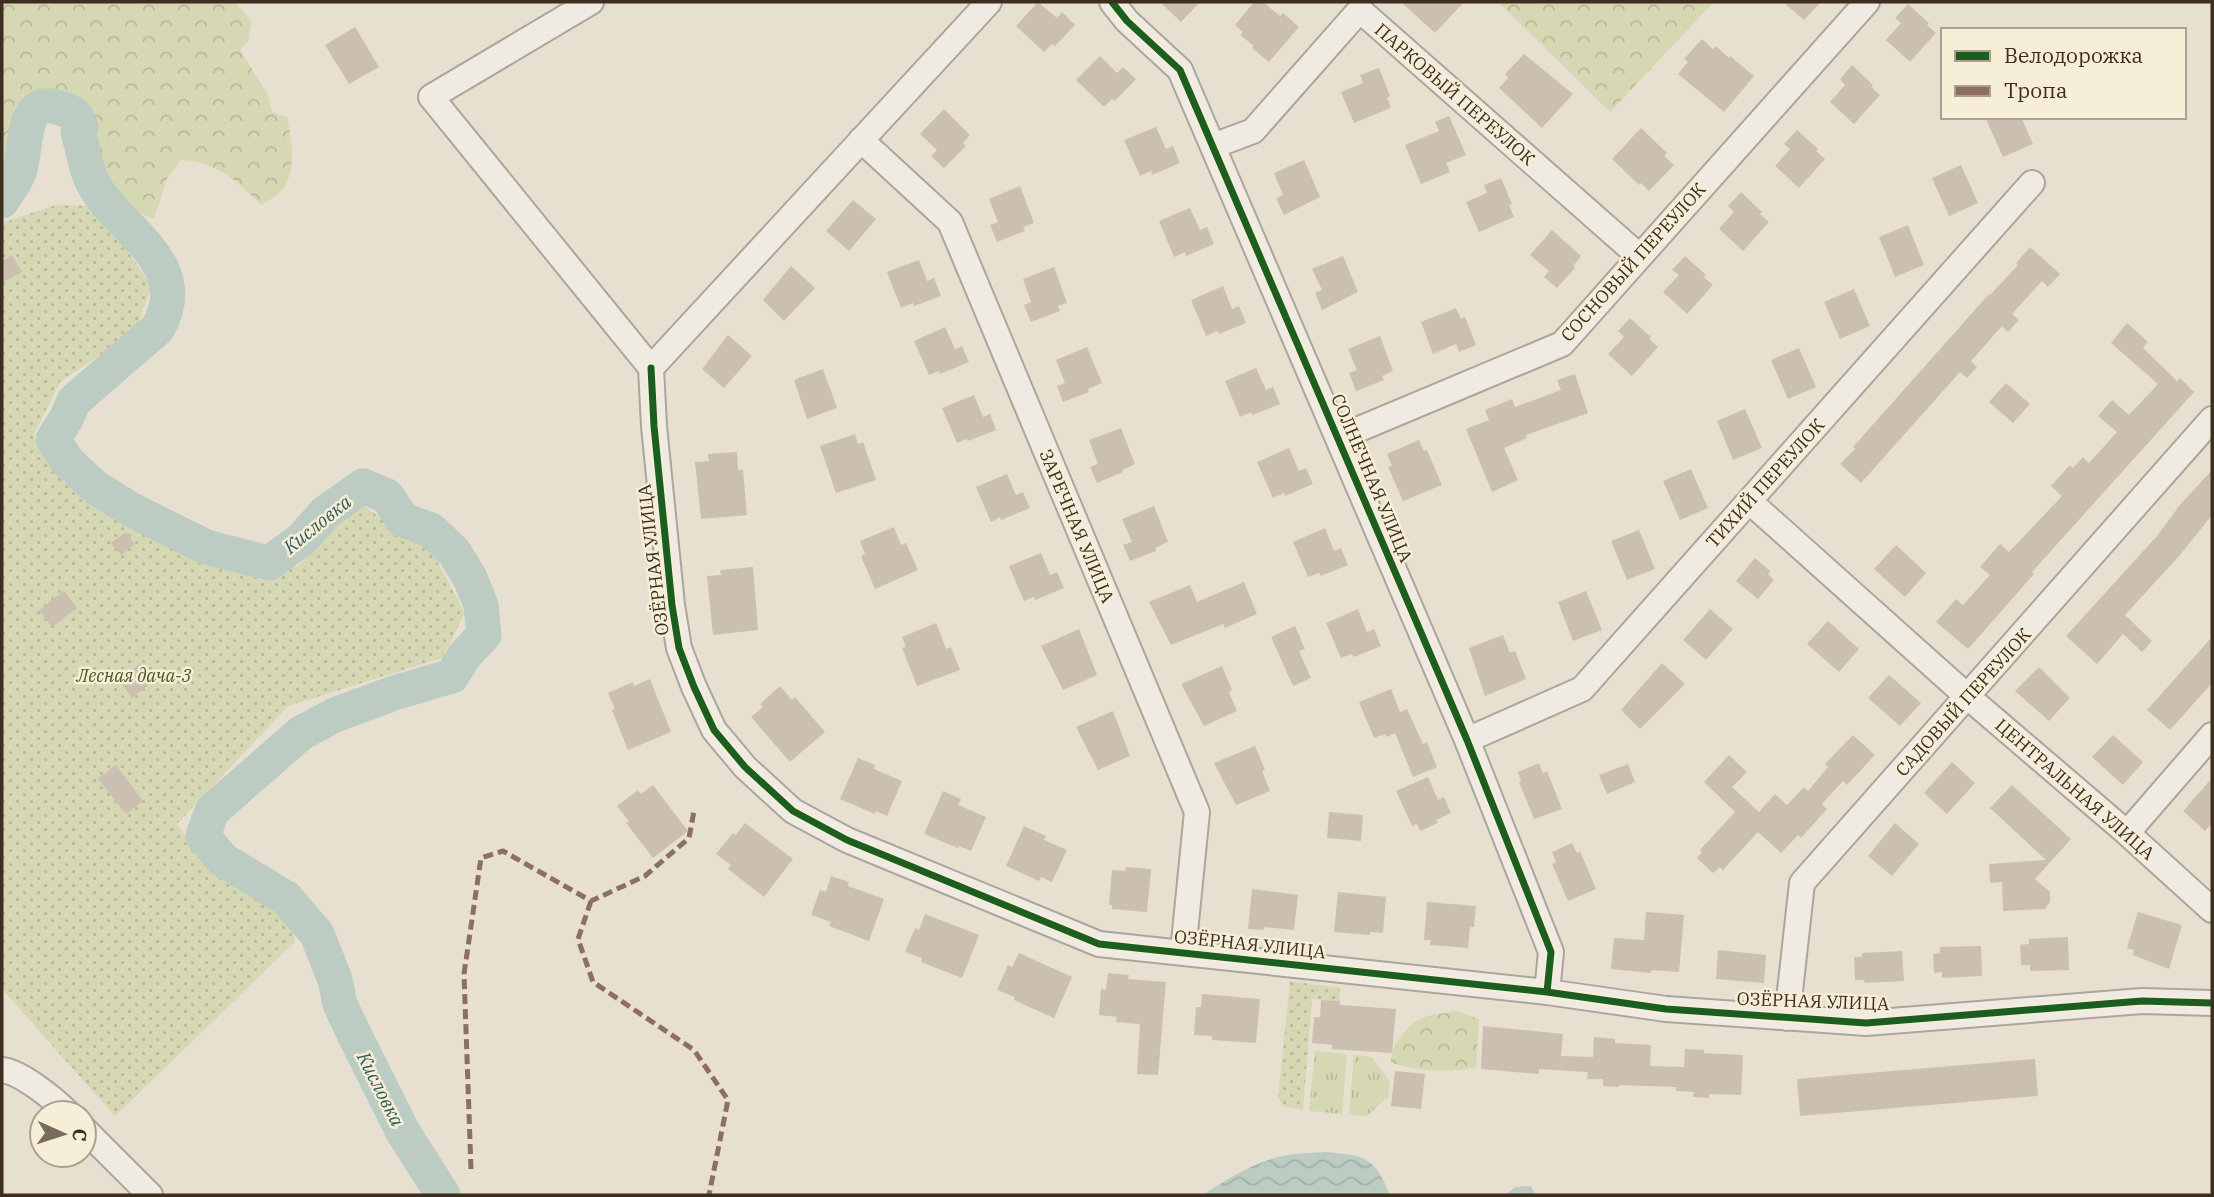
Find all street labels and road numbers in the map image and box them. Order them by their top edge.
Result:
street label: ПАРКОВЫЙ ПЕРЕУЛОК [1370,18,1540,170]
street label: СОСНОВЫЙ ПЕРЕУЛОК [1555,177,1711,346]
street label: СОЛНЕЧНАЯ УЛИЦА [1326,390,1418,566]
street label: ТИХИЙ ПЕРЕУЛОК [1701,413,1830,553]
street label: ЗАРЕЧНАЯ УЛИЦА [1034,446,1120,607]
street label: ОЗЁРНАЯ УЛИЦА [632,482,674,637]
street label: САДОВЫЙ ПЕРЕУЛОК [1890,623,2036,781]
street label: ЦЕНТРАЛЬНАЯ УЛИЦА [1990,713,2160,865]
street label: ОЗЁРНАЯ УЛИЦА [1173,925,1328,963]
street label: ОЗЁРНАЯ УЛИЦА [1736,987,1890,1015]

